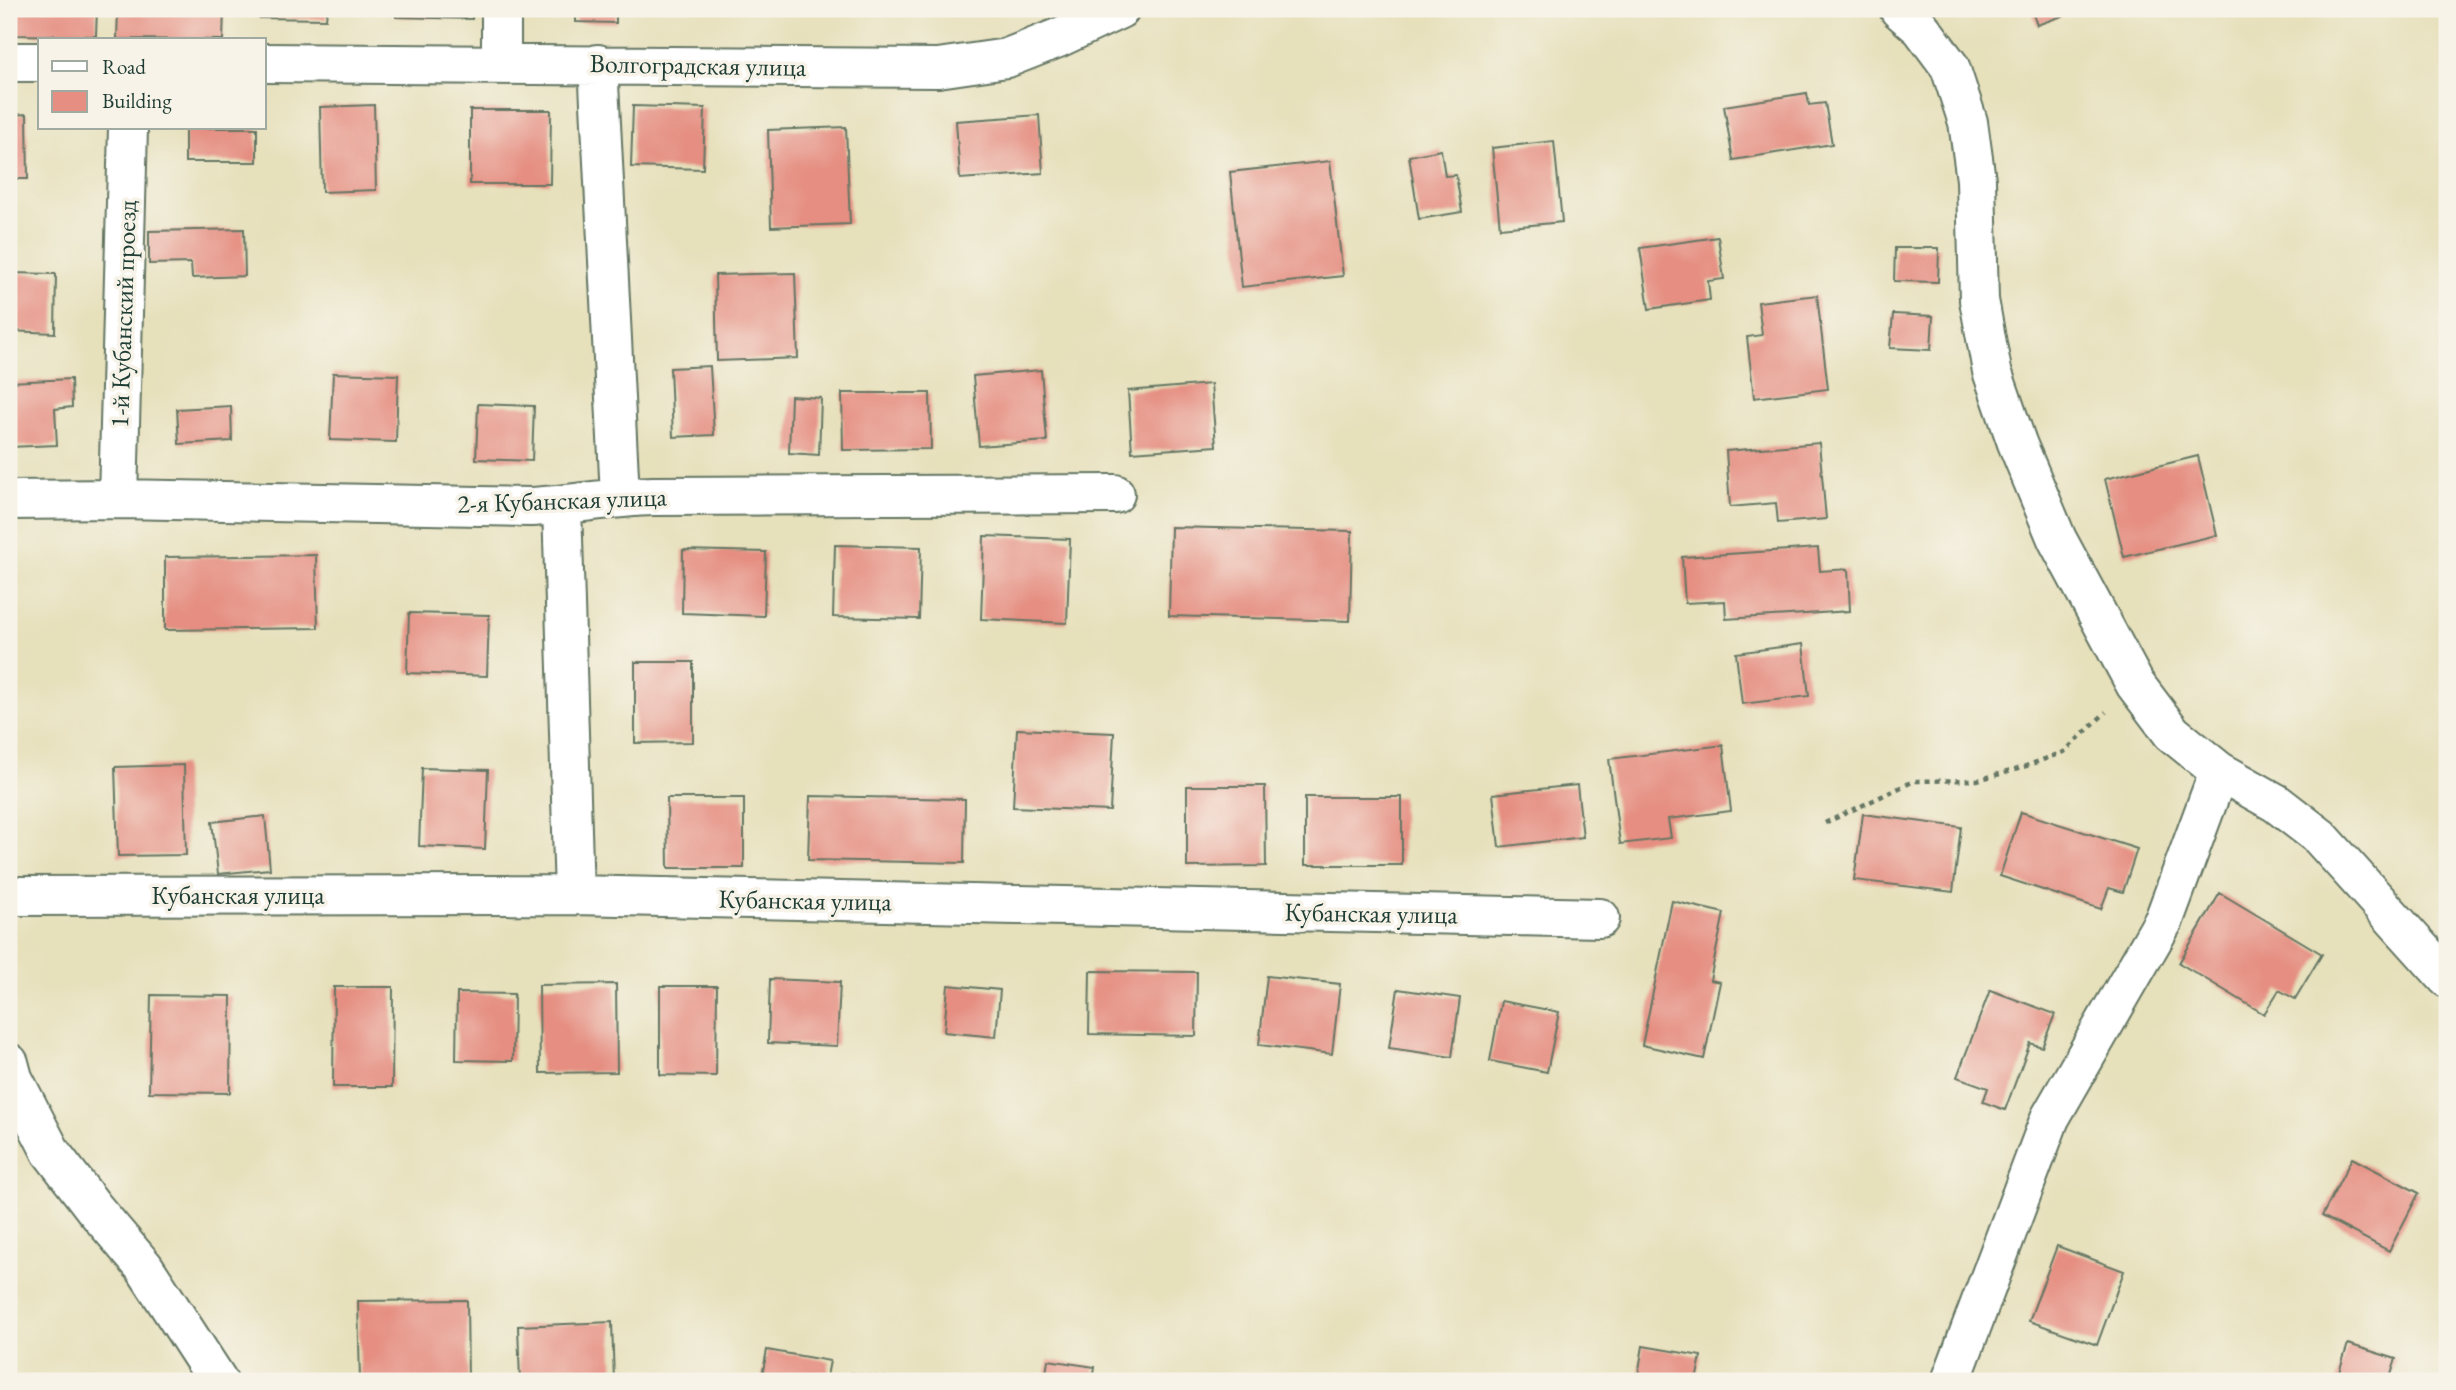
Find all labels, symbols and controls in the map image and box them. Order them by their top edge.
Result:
legend [38,38,266,130]
street label: Волгоградская улица [589,46,807,84]
text: Road [102,53,146,80]
text: Building [102,87,172,114]
street label: 1-й Кубанский проезд [102,199,144,429]
street label: 2-я Кубанская улица [457,479,668,521]
street label: Кубанская улица [151,878,325,912]
street label: Кубанская улица [718,881,893,919]
street label: Кубанская улица [1284,894,1459,932]

